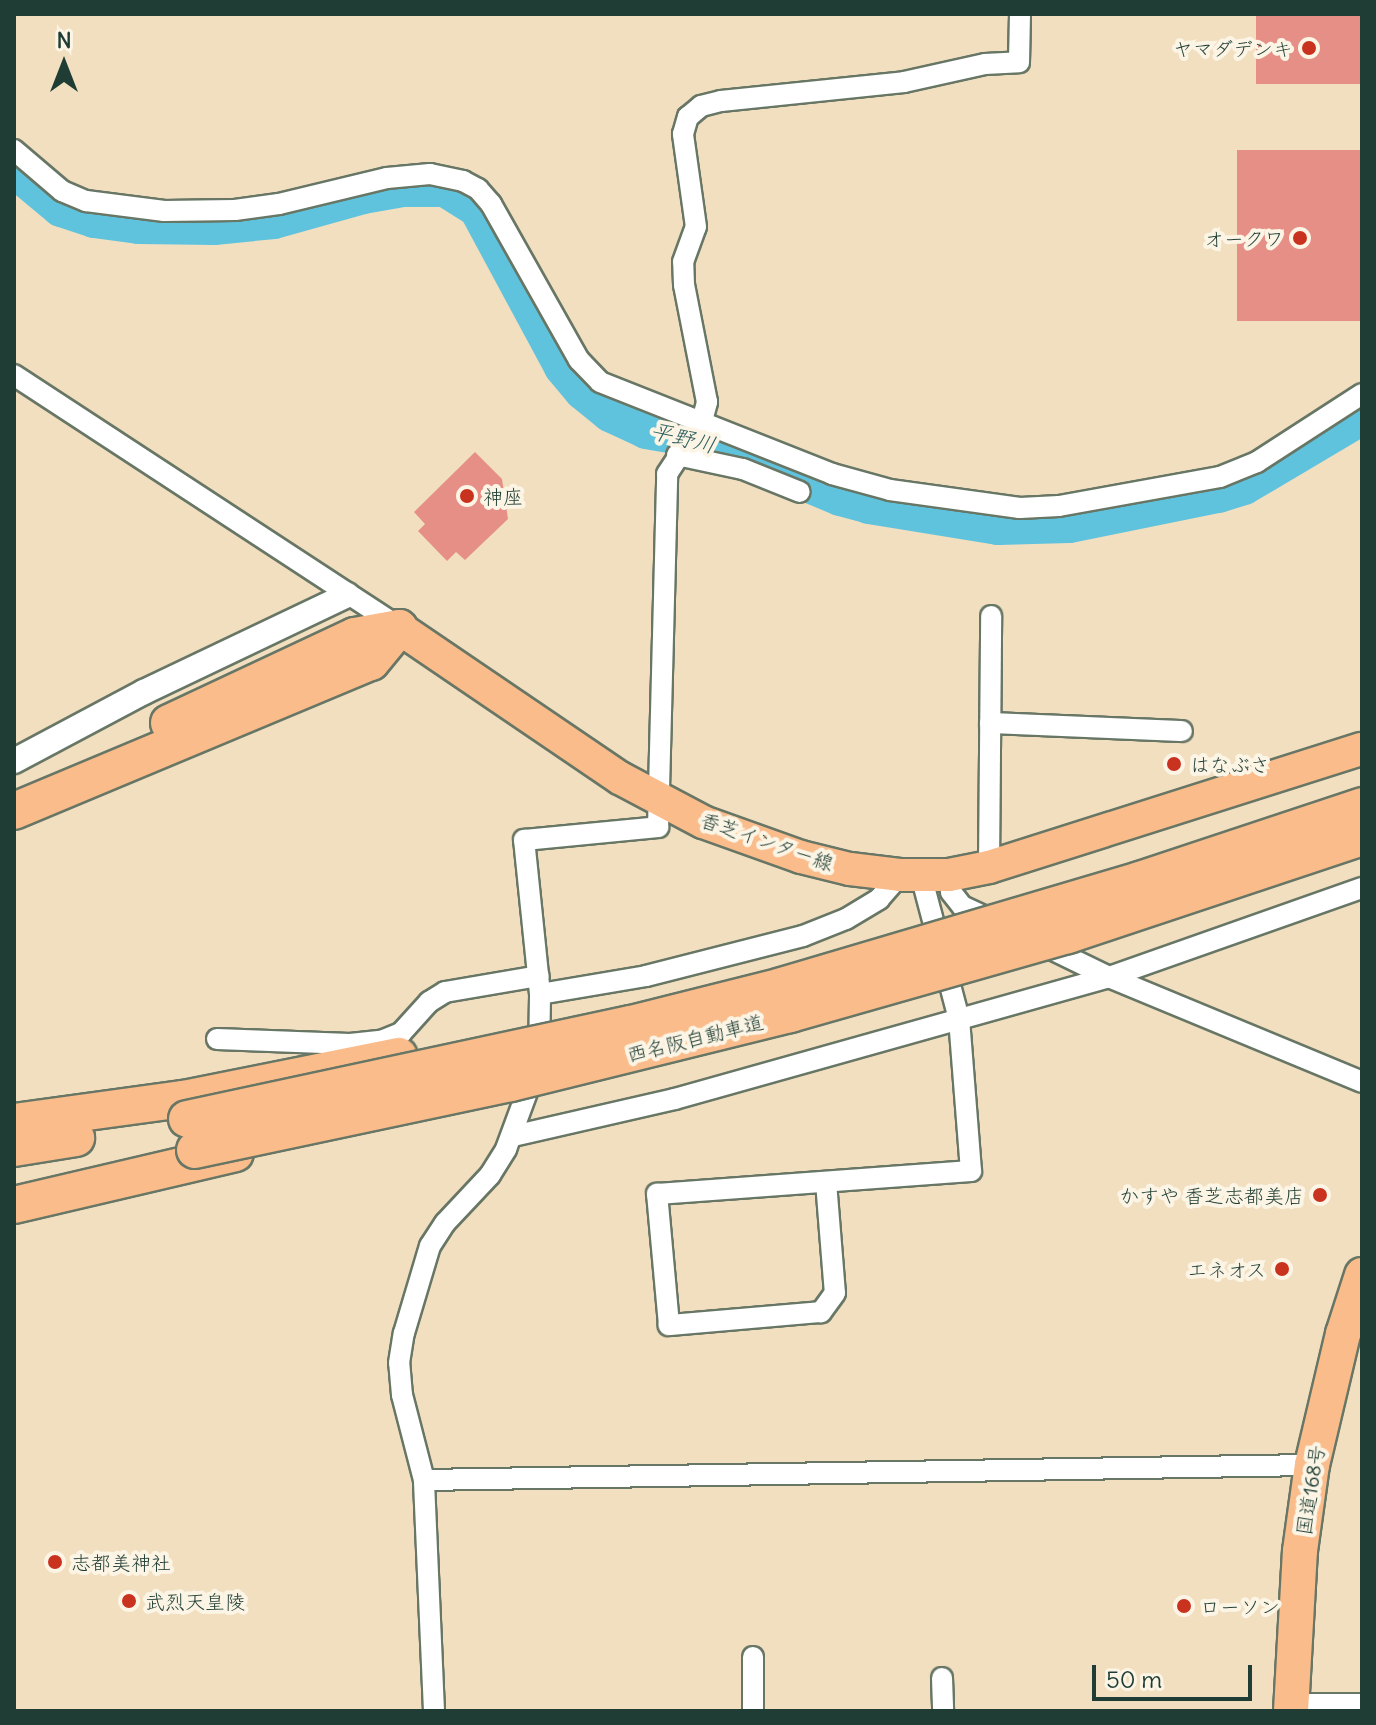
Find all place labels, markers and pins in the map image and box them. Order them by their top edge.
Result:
place label: ヤマダデンキ [1173,36,1293,60]
marker: ヤマダデンキ [1300,39,1318,57]
place label: オークワ [1204,226,1284,250]
marker: オークワ [1291,229,1309,247]
place label: 神座 [483,484,523,508]
marker: 神座 [458,487,476,505]
place label: はなぶさ [1190,752,1270,776]
marker: はなぶさ [1165,755,1183,773]
place label: かすや 香芝志都美店 [1119,1183,1304,1207]
marker: かすや 香芝志都美店 [1311,1186,1329,1204]
place label: エネオス [1186,1257,1266,1281]
marker: エネオス [1273,1260,1291,1278]
place label: 志都美神社 [71,1550,171,1574]
marker: 志都美神社 [46,1553,64,1571]
place label: 武烈天皇陵 [145,1589,245,1613]
marker: 武烈天皇陵 [120,1592,138,1610]
place label: ローソン [1200,1594,1280,1618]
marker: ローソン [1175,1597,1193,1615]

